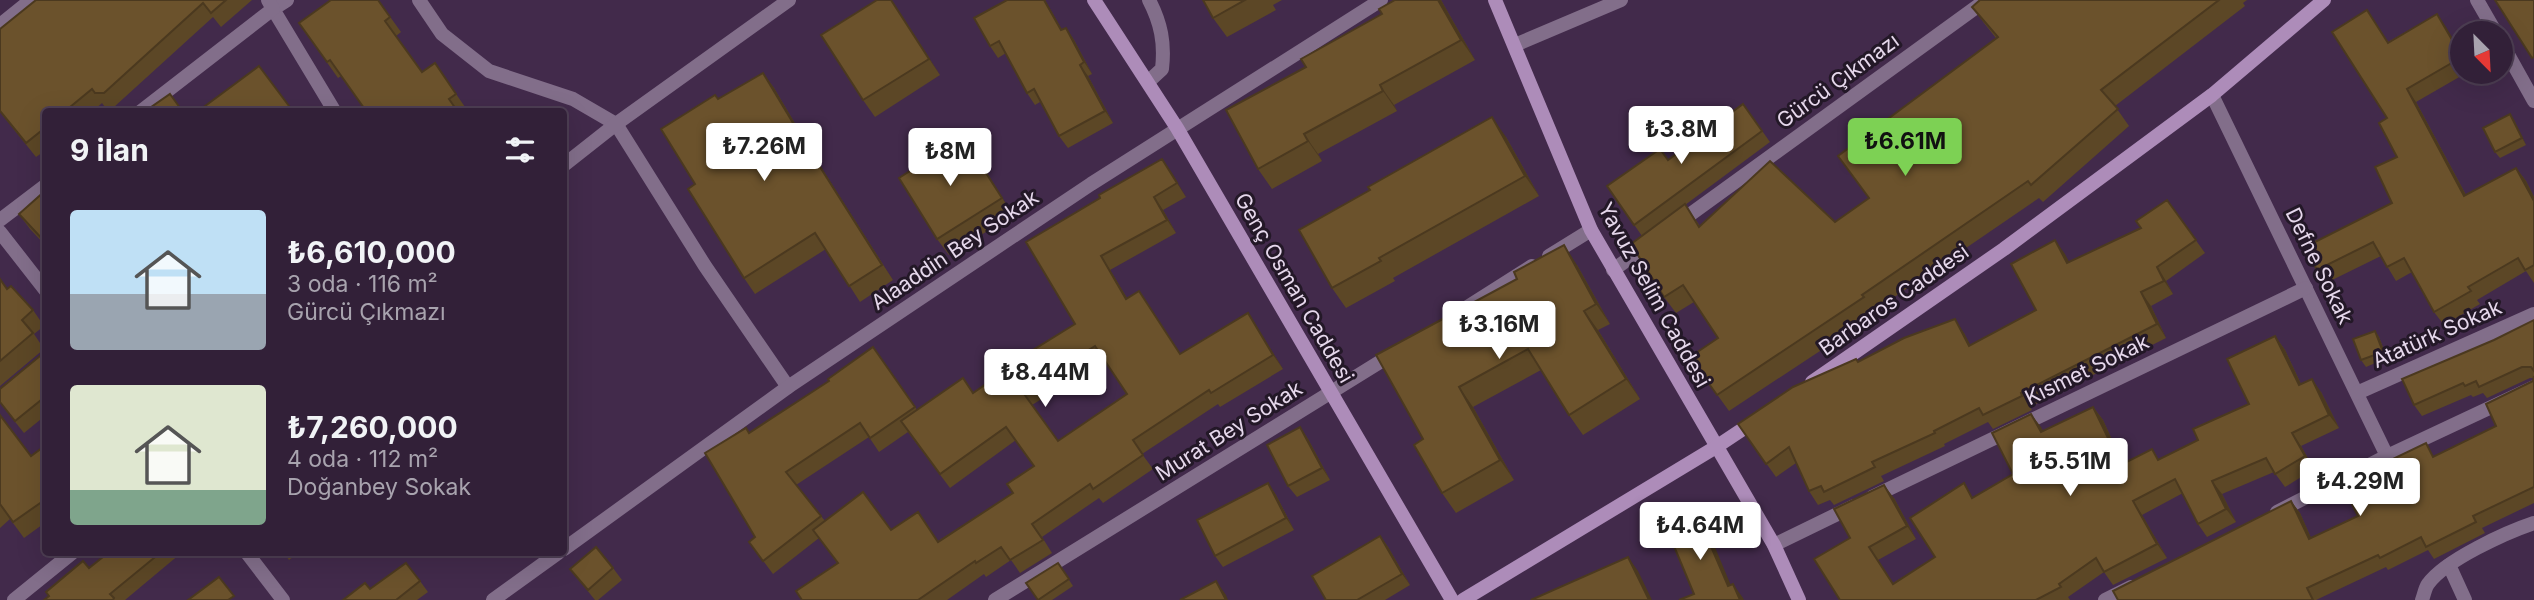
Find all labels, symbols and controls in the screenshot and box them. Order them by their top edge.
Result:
north arrow [2450,21,2513,84]
map controls [2450,21,2513,84]
street label: Gürcü Çıkmazı [1772,28,1904,133]
pin: ₺3.8M [1632,106,1730,166]
text: ₺3.8M [1645,115,1717,143]
pin: ₺6.61M [1848,118,1962,178]
pin: ₺7.26M [707,124,821,183]
text: ₺6.61M [1864,127,1946,155]
pin: ₺8M [916,128,984,188]
icon: filters [501,131,539,169]
text: 9 ilan [70,132,149,168]
text: ₺7.26M [722,132,806,160]
text: ₺8M [924,137,976,165]
street label: Alaaddin Bey Sokak [866,184,1044,315]
street label: Genç Osman Caddesi [1230,188,1359,387]
street label: Yavuz Selim Caddesi [1593,198,1716,392]
street label: Defne Sokak [2280,203,2359,329]
text: ₺6,610,000 [287,234,456,270]
icon: home [126,238,210,322]
street label: Barbaros Caddesi [1814,239,1973,361]
text: 3 oda · 116 m² [287,270,438,298]
street label: Atatürk Sokak [2368,294,2506,373]
text: Gürcü Çıkmazı [287,298,446,326]
pin: ₺3.16M [1442,302,1556,361]
text: ₺3.16M [1458,310,1540,338]
street label: Kısmet Sokak [2021,329,2153,410]
pin: ₺8.44M [988,350,1102,409]
text: ₺8.44M [1000,358,1090,386]
street label: Murat Bey Sokak [1151,375,1307,486]
text: ₺7,260,000 [287,409,458,445]
icon: home [126,413,210,497]
pin: ₺5.51M [2013,438,2127,498]
text: 4 oda · 112 m² [287,445,438,473]
text: ₺5.51M [2029,447,2111,475]
pin: ₺4.29M [2303,458,2417,518]
text: ₺4.29M [2316,467,2404,495]
text: Doğanbey Sokak [287,473,471,501]
pin: ₺4.64M [1643,503,1757,562]
text: ₺4.64M [1656,511,1744,539]

